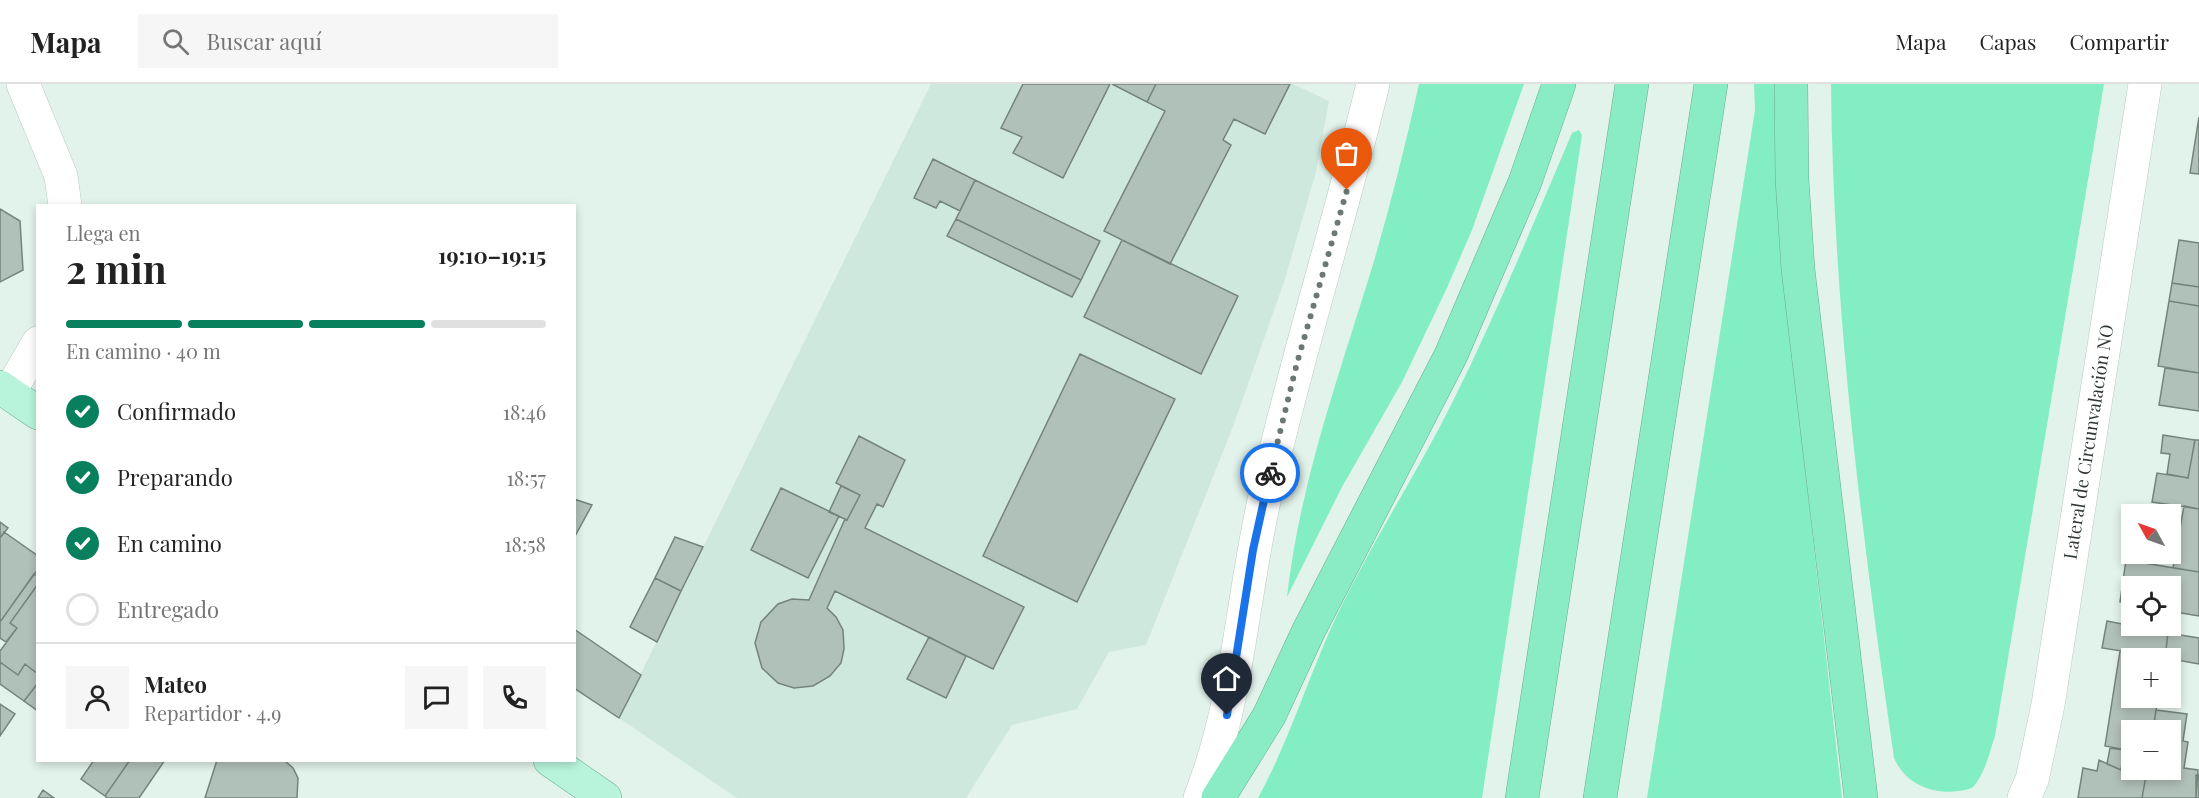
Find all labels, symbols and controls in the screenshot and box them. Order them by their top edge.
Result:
search box [138,14,558,68]
text: Mapa [30,23,102,60]
icon: search [159,25,192,58]
text: Buscar aquí [207,26,322,56]
text: Mapa [1895,27,1947,55]
text: Capas [1980,27,2036,55]
text: Compartir [2069,27,2169,55]
pin [1321,128,1372,190]
icon: bag [1330,137,1363,170]
text: Llega en [66,219,141,246]
text: 19:10–19:15 [438,240,546,270]
text: 2 min [66,242,167,294]
street label: Lateral de Circunvalación NO [2058,323,2118,561]
text: En camino · 40 m [66,337,221,364]
icon: check [66,395,99,428]
text: Confirmado [117,396,236,426]
text: 18:46 [503,398,546,425]
courier [1240,443,1300,503]
icon: bike [1254,457,1287,490]
icon: check [66,461,99,494]
text: Preparando [117,462,233,492]
text: 18:57 [506,464,546,491]
north arrow [2121,504,2181,564]
map controls [2121,504,2181,780]
icon: check [66,527,99,560]
text: En camino [117,528,222,558]
text: 18:58 [504,530,546,557]
button: locate [2121,576,2181,636]
text: Entregado [117,594,219,624]
button: + [2121,648,2181,708]
pin [1201,653,1252,715]
icon: home [1210,662,1243,695]
button: person [66,666,129,729]
button: chat [405,666,468,729]
button: phone [483,666,546,729]
text: Mateo [144,669,207,699]
text: Repartidor · 4.9 [144,699,281,726]
button: − [2121,720,2181,780]

